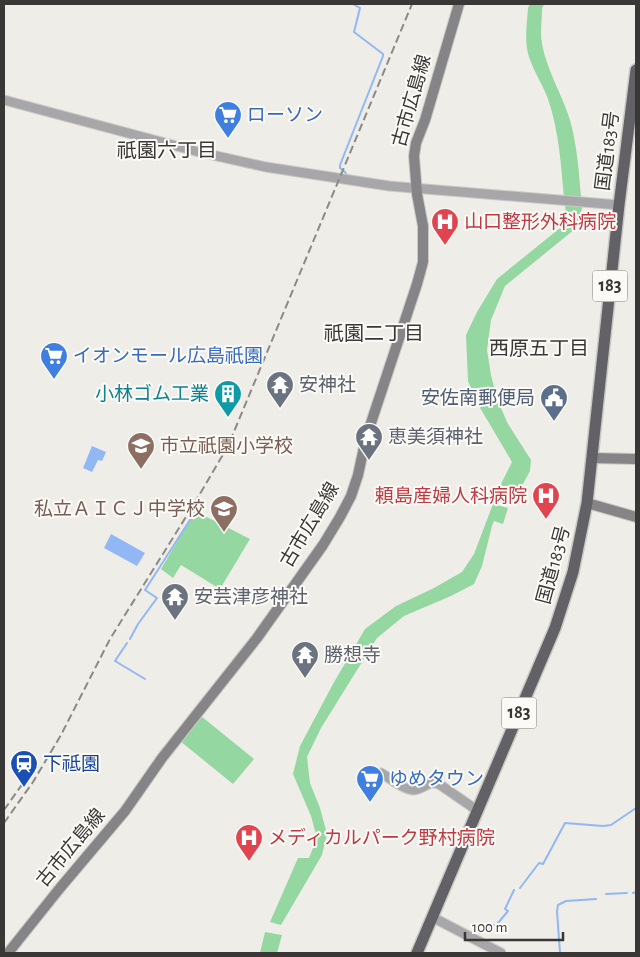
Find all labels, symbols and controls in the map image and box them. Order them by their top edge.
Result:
street label: 古市広島線 [388,52,434,149]
supermarket icon: ローソン [213,100,243,139]
place label: ローソン [247,106,323,125]
street label: 国道183号 [593,110,622,192]
district label: 祇園六丁目 [117,140,217,161]
hospital icon: 山口整形外科病院 [430,207,460,246]
place label: 山口整形外科病院 [464,211,616,232]
road number: 183 [592,270,628,302]
district label: 祇園二丁目 [324,323,424,344]
district label: 西原五丁目 [489,339,589,359]
supermarket icon: イオンモール広島祇園 [39,341,69,380]
place label: イオンモール広島祇園 [73,345,263,366]
temple icon: 安神社 [265,370,295,409]
place label: 安神社 [299,374,356,395]
building icon: 小林ゴム工業 [213,379,243,418]
place label: 小林ゴム工業 [95,383,209,404]
public building icon: 安佐南郵便局 [539,383,569,422]
place label: 安佐南郵便局 [421,387,535,408]
temple icon: 恵美須神社 [354,422,384,461]
place label: 恵美須神社 [388,426,483,447]
school or university icon: 市立祇園小学校 [126,431,156,470]
place label: 市立祇園小学校 [160,435,293,456]
street label: 古市広島線 [276,478,343,571]
hospital icon: 頼島産婦人科病院 [531,481,561,520]
place label: 頼島産婦人科病院 [375,485,527,506]
school or university icon: 私立ＡＩＣＪ中学校 [209,494,239,533]
place label: 私立ＡＩＣＪ中学校 [34,498,205,519]
street label: 国道183号 [533,523,574,606]
temple icon: 安芸津彦神社 [160,582,190,621]
place label: 安芸津彦神社 [194,586,308,607]
temple icon: 勝想寺 [290,640,320,679]
place label: 勝想寺 [324,645,381,665]
road number: 183 [502,698,536,728]
station icon: 下祗園 [9,749,39,788]
place label: 下祗園 [43,754,100,774]
supermarket icon: ゆめタウン [355,764,385,803]
place label: ゆめタウン [389,769,484,789]
street label: 古市広島線 [32,804,109,890]
hospital icon: メディカルパーク野村病院 [234,823,264,862]
place label: メディカルパーク野村病院 [268,827,495,848]
scale bar [465,910,562,942]
text: 100 m [472,920,507,935]

